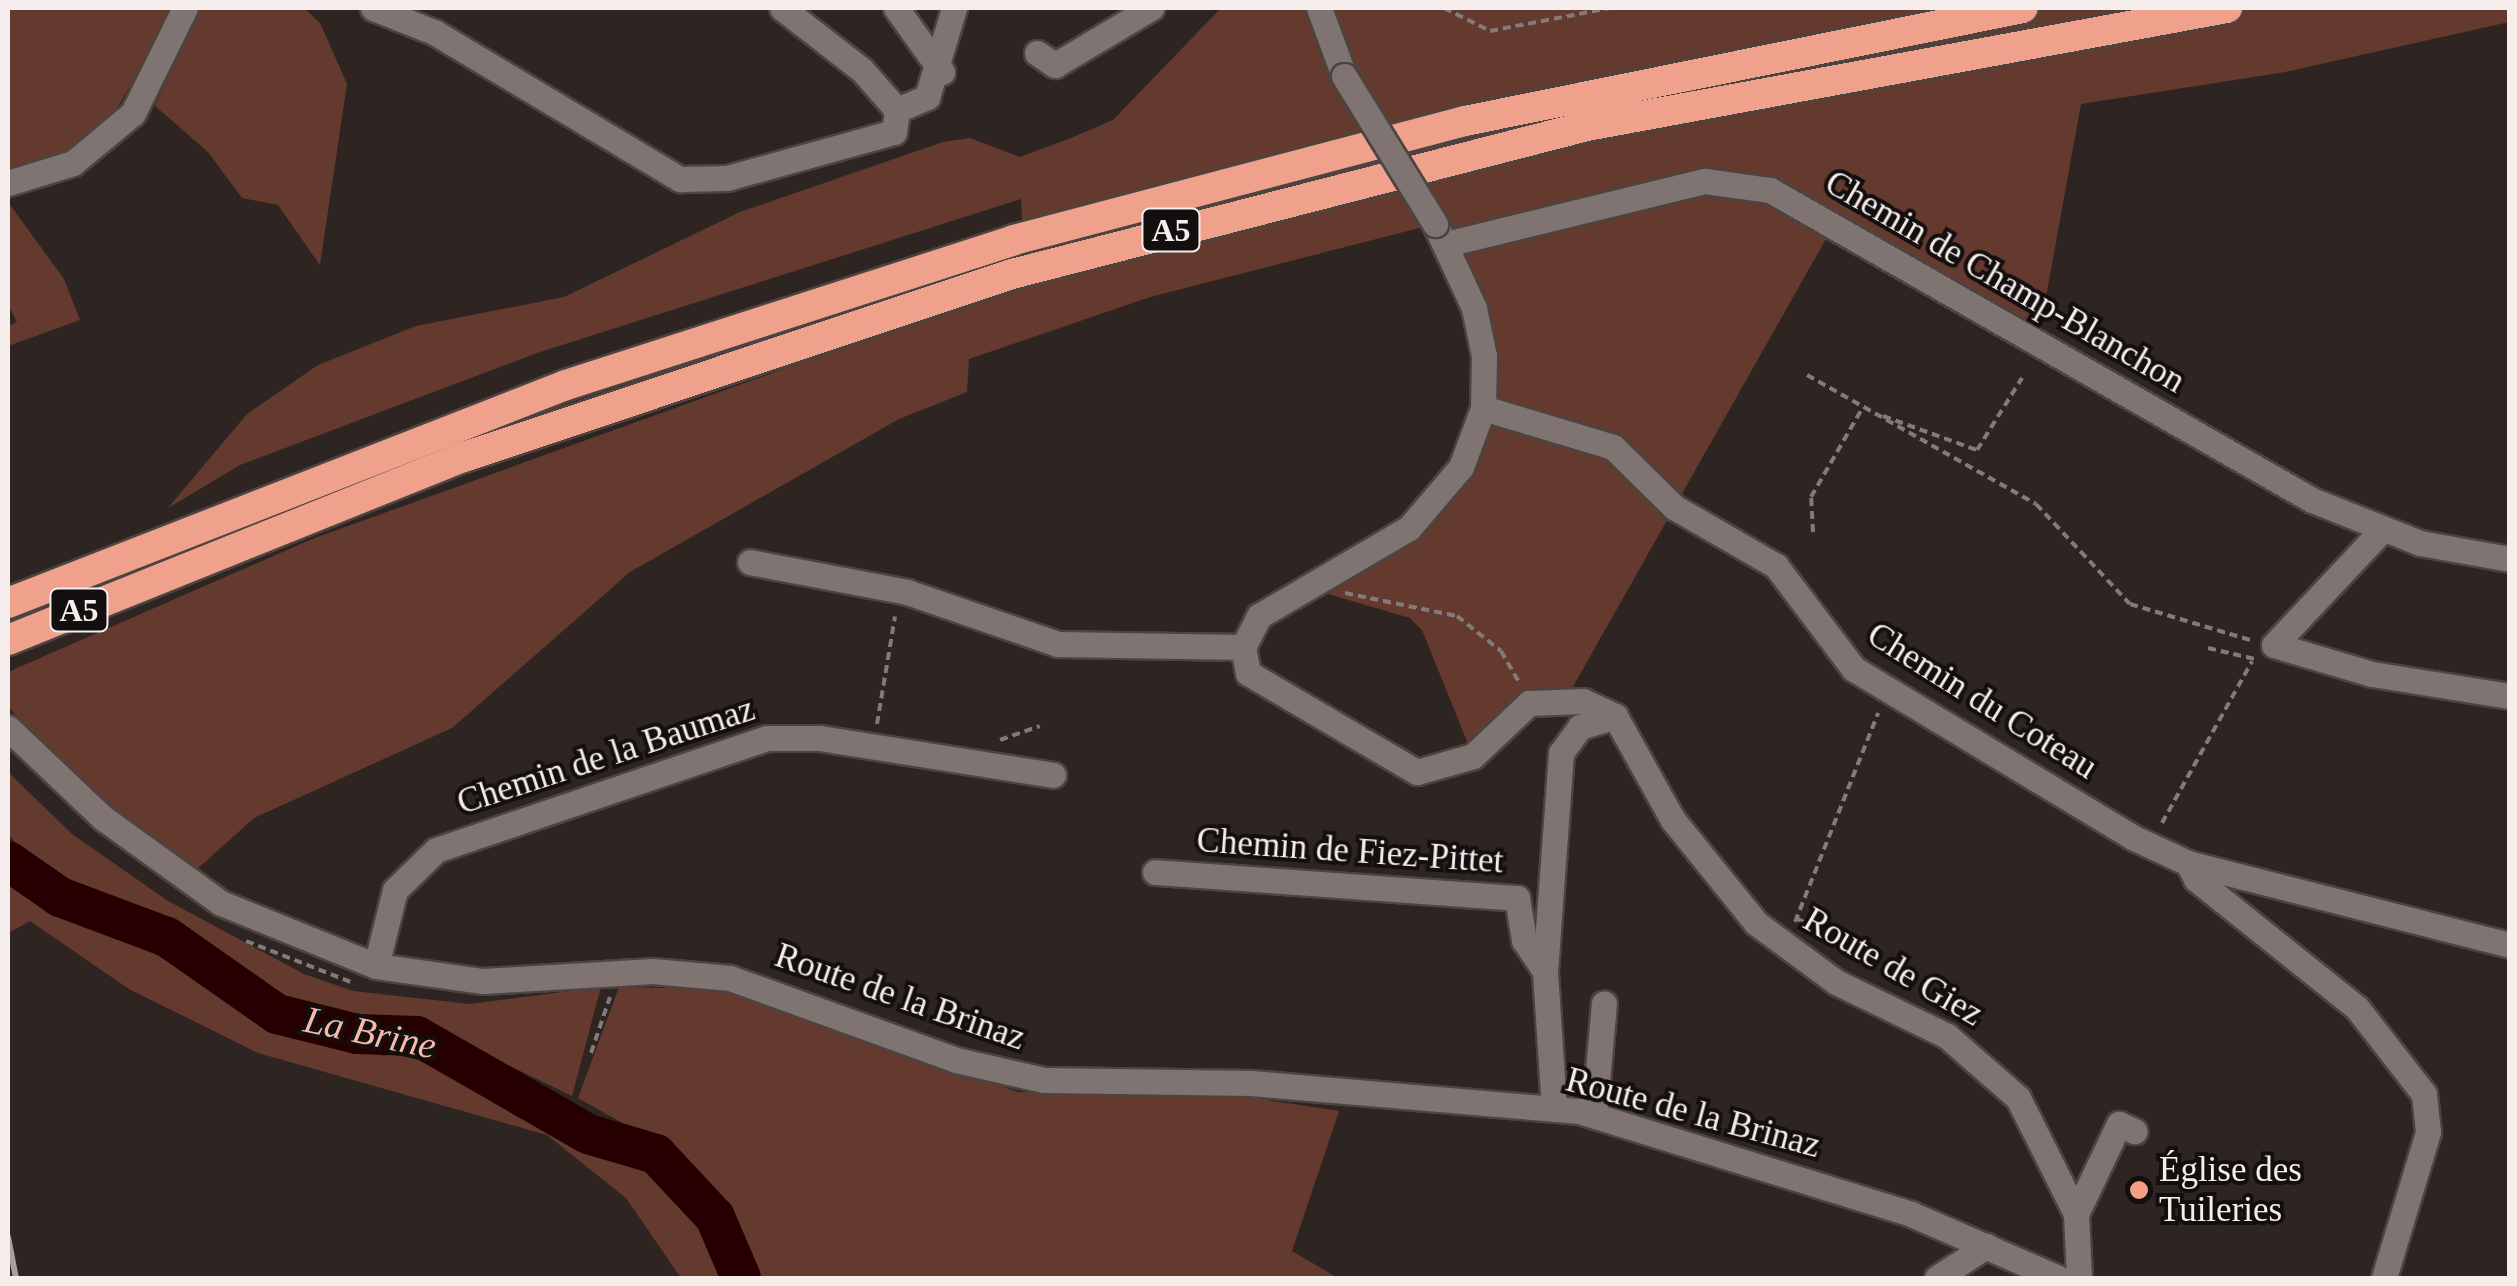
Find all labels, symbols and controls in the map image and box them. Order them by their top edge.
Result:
street label: Chemin de Champ-Blanchon [1818,162,2192,402]
road number: A5 [1141,203,1201,257]
road number: A5 [49,583,109,637]
street label: Chemin du Coteau [1860,614,2104,788]
street label: Chemin de la Baumaz [452,688,760,824]
street label: Chemin de Fiez-Pittet [1195,819,1505,883]
street label: Route de Giez [1796,899,1990,1035]
street label: Route de la Brinaz [770,935,1030,1059]
water label: La Brine [300,997,440,1069]
street label: Route de la Brinaz [1561,1059,1825,1167]
place label: Église des Tuileries [2159,1149,2302,1231]
marker: Église des Tuileries [2128,1179,2150,1201]

